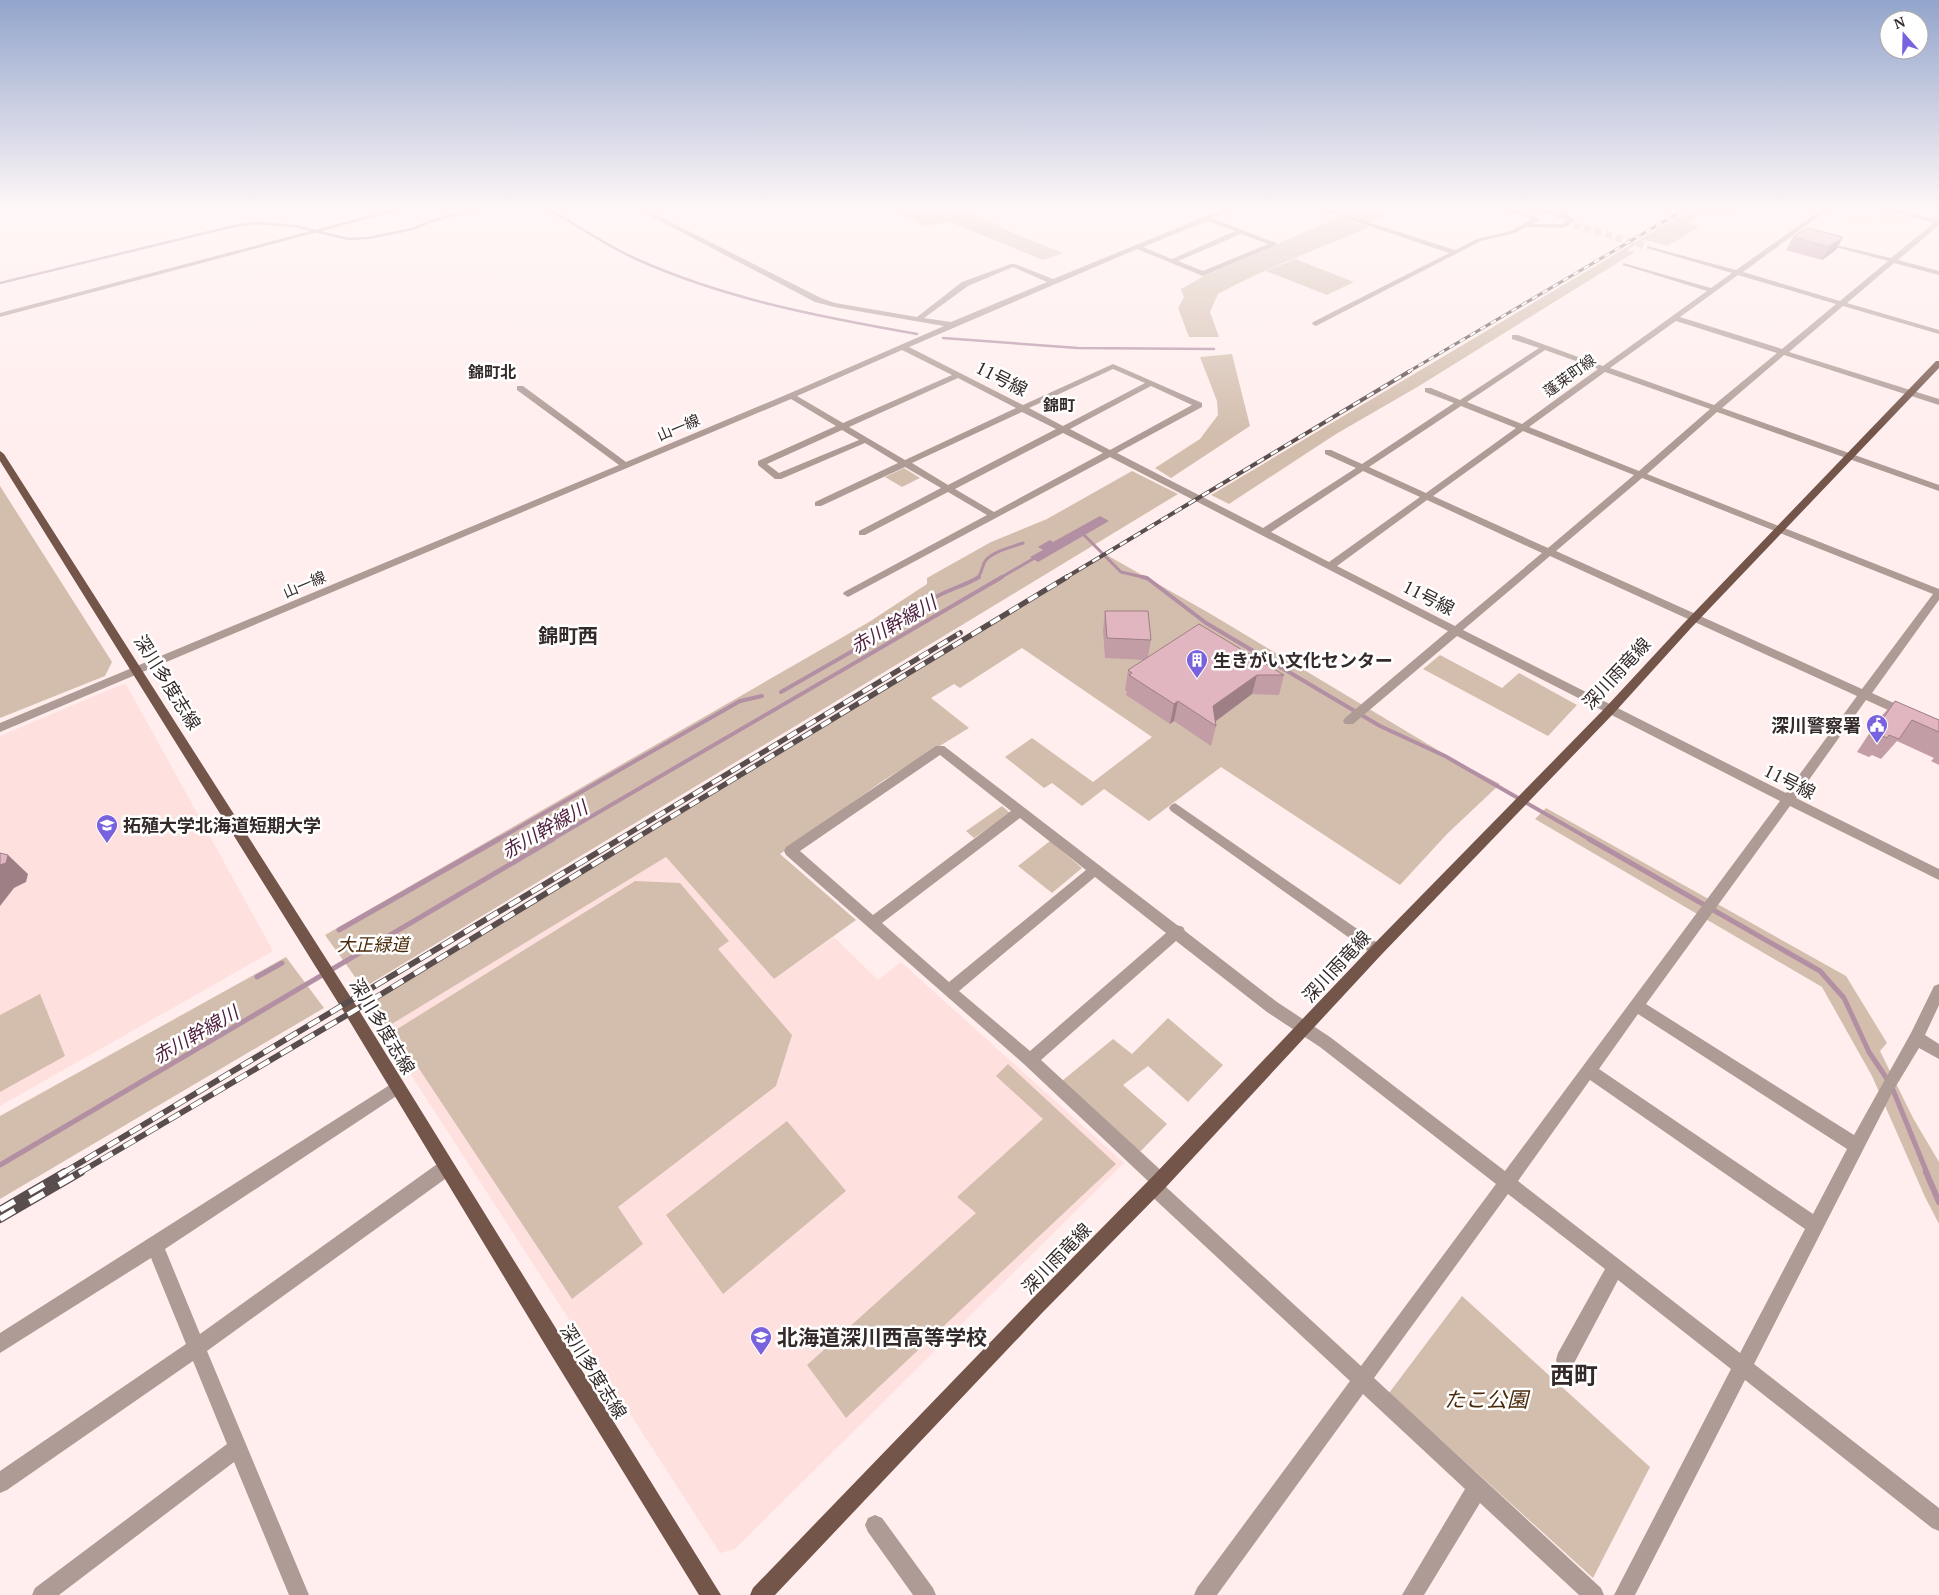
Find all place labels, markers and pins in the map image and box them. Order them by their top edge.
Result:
building icon: 生きがい文化センター [1185,648,1209,679]
place label: 生きがい文化センター [1213,648,1393,672]
place label: 深川警察署 [1771,713,1861,737]
public building icon: 深川警察署 [1865,713,1889,744]
school or university icon: 拓殖大学北海道短期大学 [95,813,119,844]
place label: 拓殖大学北海道短期大学 [123,813,321,837]
place label: 北海道深川西高等学校 [777,1323,987,1351]
school or university icon: 北海道深川西高等学校 [749,1325,773,1356]

